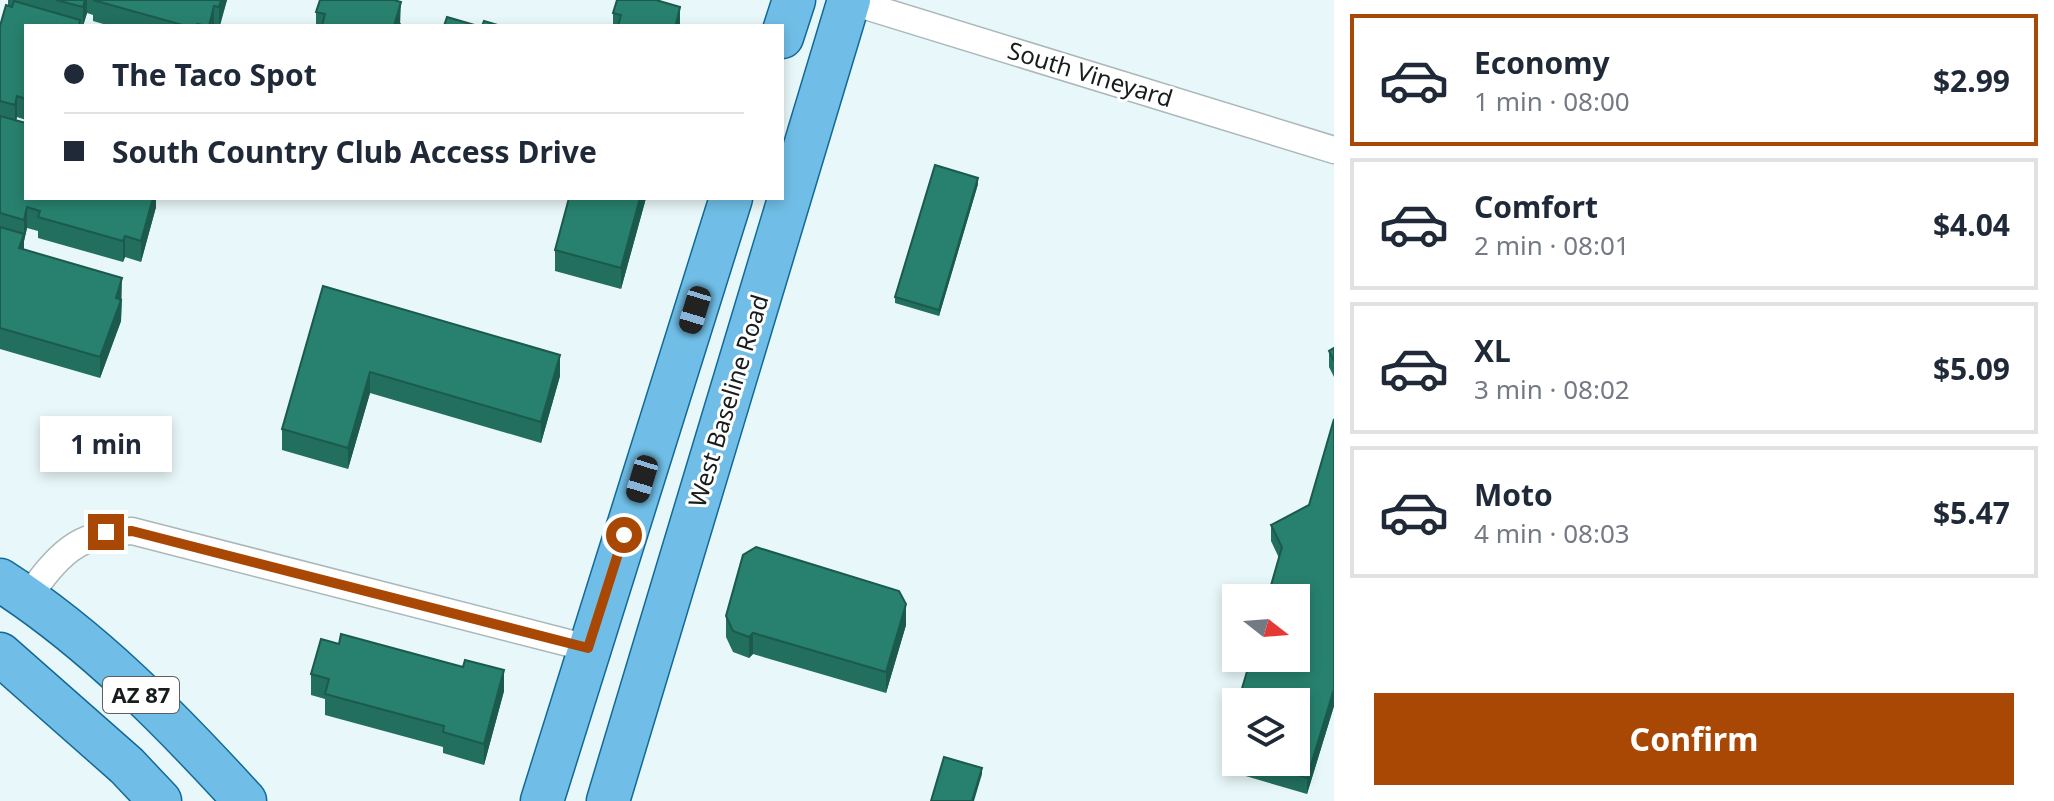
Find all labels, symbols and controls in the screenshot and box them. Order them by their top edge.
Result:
street label: South Vineyard [1004,33,1177,114]
text: Economy [1474,42,1610,83]
icon: car [1378,44,1450,116]
text: The Taco Spot [112,54,317,95]
text: $2.99 [1933,60,2010,101]
text: 1 min · 08:00 [1474,83,1630,119]
text: South Country Club Access Drive [112,131,597,172]
text: Comfort [1474,186,1598,227]
icon: car [1378,188,1450,260]
text: $4.04 [1933,204,2010,245]
text: 2 min · 08:01 [1474,227,1630,263]
car [677,284,713,336]
street label: West Baseline Road [680,290,776,511]
text: XL [1474,330,1511,371]
icon: car [1378,332,1450,404]
text: $5.09 [1933,348,2010,389]
text: 3 min · 08:02 [1474,371,1630,407]
callout: 1 min [40,416,172,472]
text: 1 min [70,426,142,462]
car [624,453,660,505]
text: Moto [1474,474,1553,515]
icon: car [1378,476,1450,548]
text: $5.47 [1933,492,2010,533]
route end [88,514,124,550]
text: 4 min · 08:03 [1474,515,1630,551]
route start [606,517,642,553]
north arrow [1222,584,1310,672]
map controls [1222,584,1310,776]
road number: AZ 87 [103,677,179,713]
button: layers [1222,688,1310,776]
button: Confirm [1374,693,2014,785]

